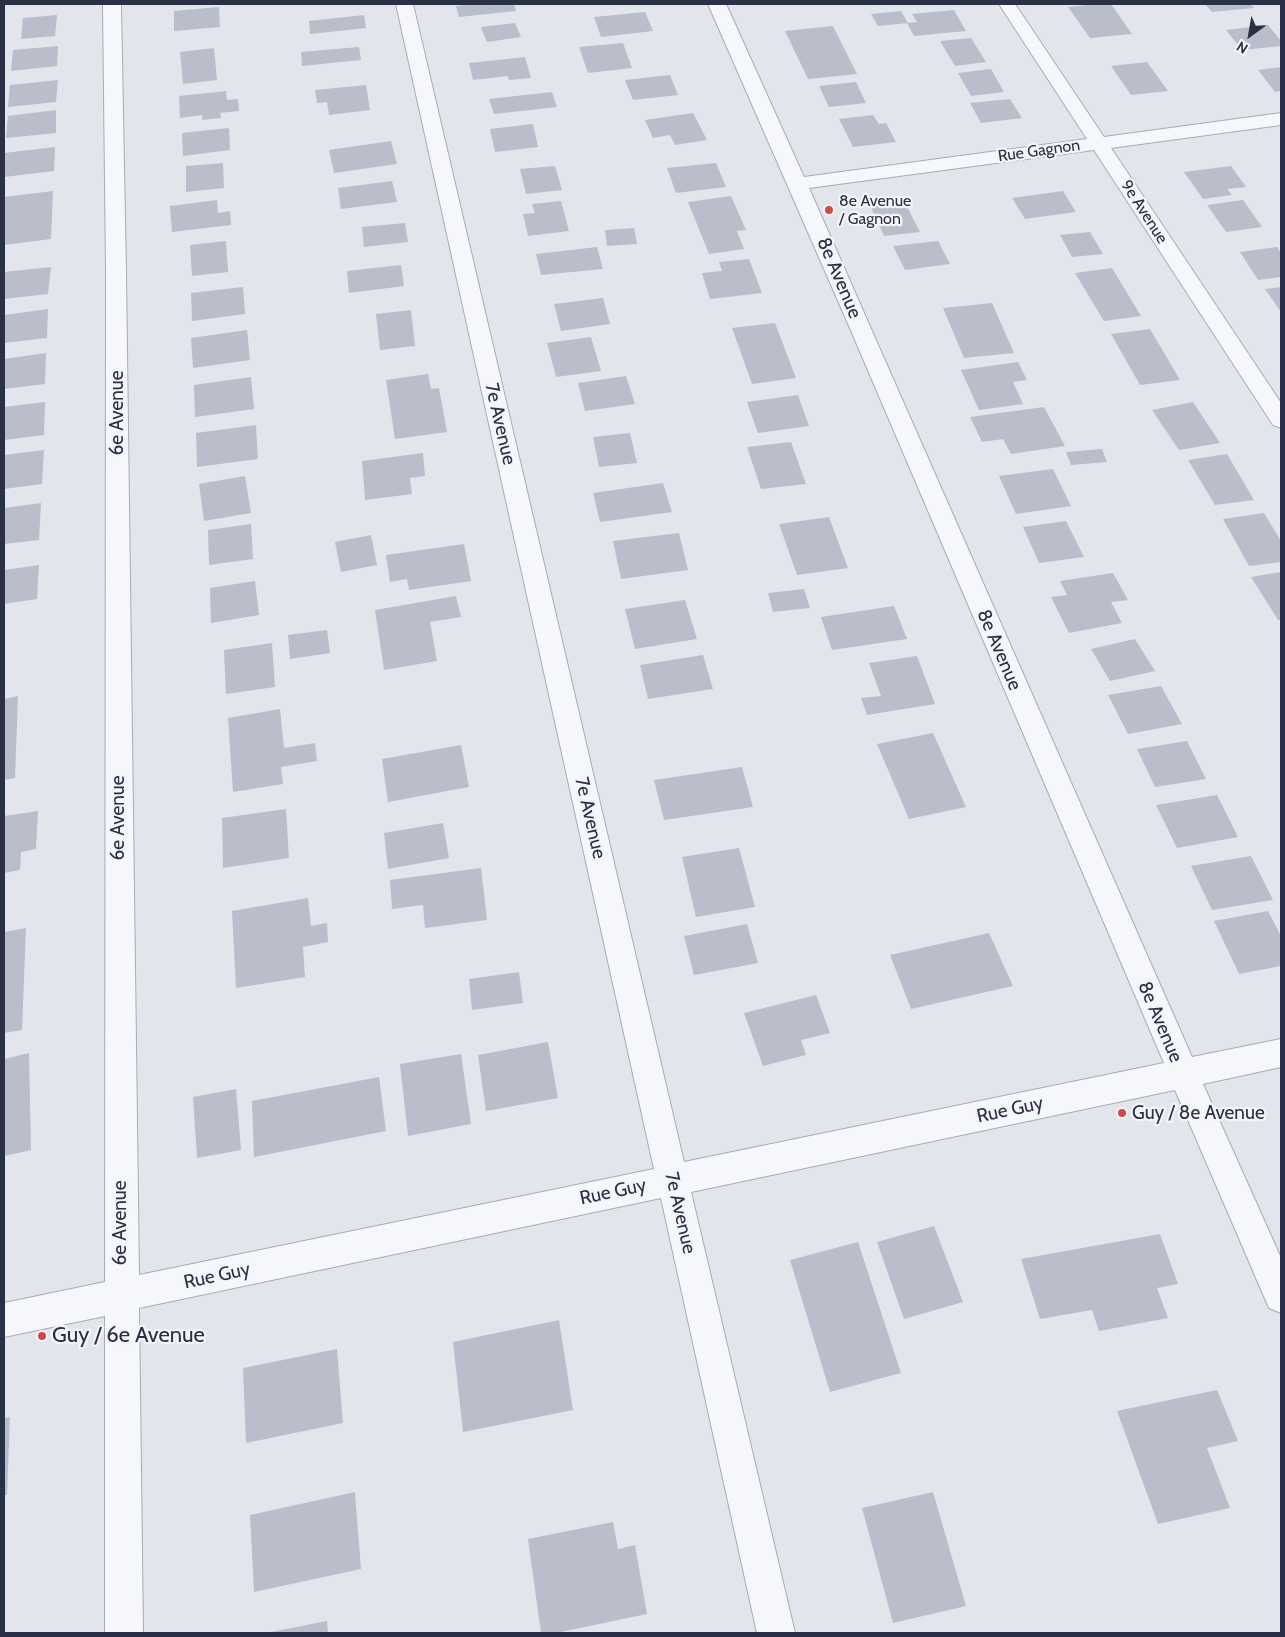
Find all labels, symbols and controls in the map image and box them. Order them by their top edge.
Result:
north arrow [1225,10,1275,60]
text: N [1233,37,1251,58]
street label: Rue Gagnon [997,136,1081,166]
street label: 9e Avenue [1116,177,1172,247]
place label: 8e Avenue / Gagnon [839,191,911,229]
marker: 8e Avenue / Gagnon [823,204,835,216]
street label: 8e Avenue [812,234,866,322]
street label: 6e Avenue [106,370,128,456]
street label: 7e Avenue [480,381,520,467]
street label: 8e Avenue [972,606,1026,694]
street label: 6e Avenue [107,775,129,861]
street label: 7e Avenue [570,775,610,861]
street label: 8e Avenue [1133,978,1187,1066]
street label: Rue Guy [975,1092,1045,1128]
place label: Guy / 8e Avenue [1132,1102,1265,1124]
marker: Guy / 8e Avenue [1116,1107,1128,1119]
street label: 7e Avenue [660,1170,700,1256]
street label: Rue Guy [578,1174,648,1210]
street label: 6e Avenue [109,1180,131,1266]
street label: Rue Guy [182,1258,252,1294]
place label: Guy / 6e Avenue [52,1323,205,1349]
marker: Guy / 6e Avenue [36,1330,48,1342]

